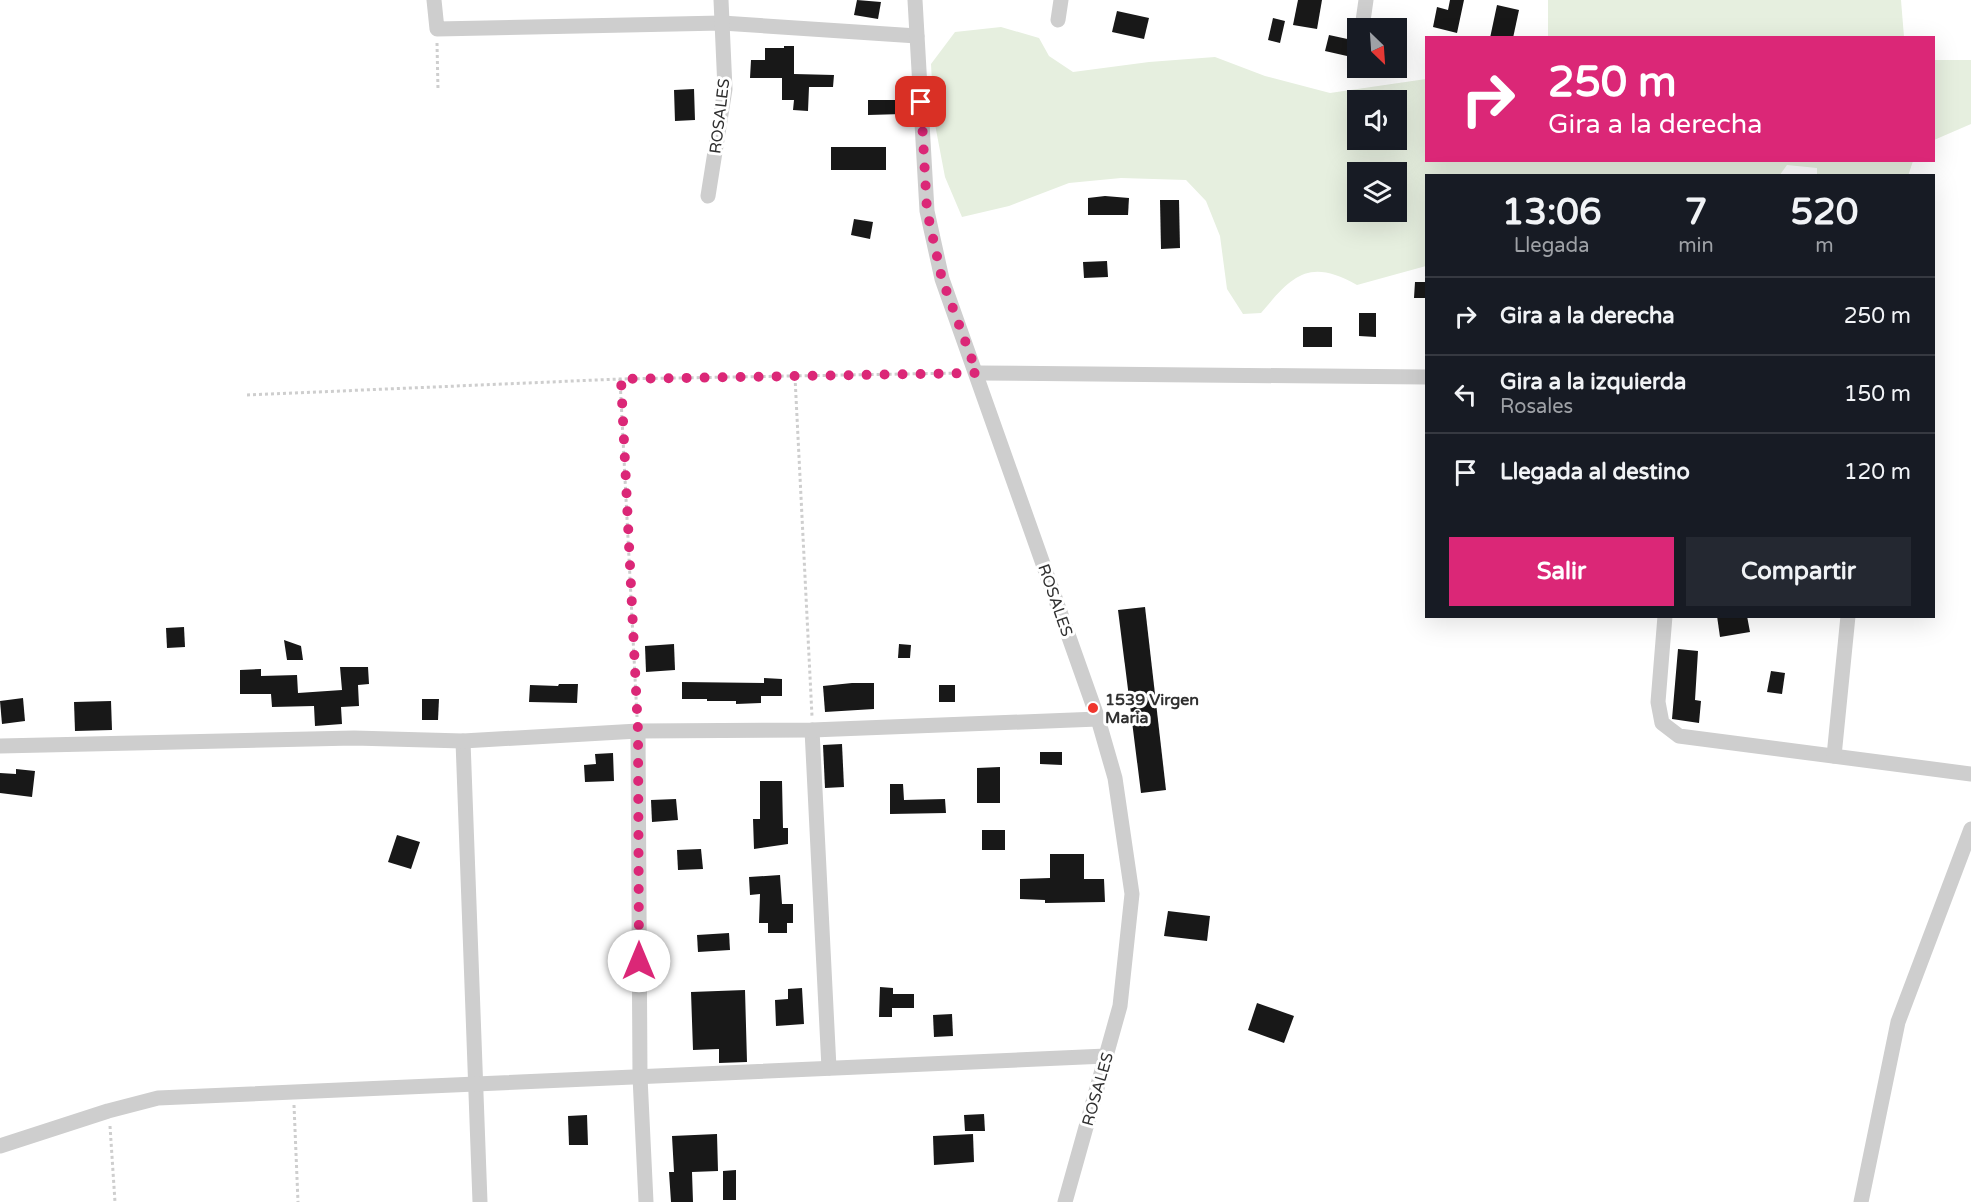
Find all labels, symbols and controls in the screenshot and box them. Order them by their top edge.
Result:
north arrow [1347,18,1407,78]
map controls [1347,18,1407,222]
text: 250 m [1548,57,1677,108]
icon: right [1449,60,1527,138]
pin [895,76,946,127]
street label: ROSALES [705,77,735,155]
icon: arrive [904,85,937,118]
button: sound [1347,90,1407,150]
text: Gira a la derecha [1548,108,1762,141]
button: layers [1347,162,1407,222]
text: 13:06 [1502,191,1602,234]
text: 7 [1685,191,1707,234]
text: 520 [1790,191,1858,234]
text: Llegada [1514,234,1589,258]
text: min [1678,234,1714,258]
text: m [1815,234,1834,258]
icon: right [1449,300,1482,333]
text: Gira a la derecha [1500,303,1675,329]
text: 250 m [1844,303,1911,329]
text: Gira a la izquierda [1500,369,1686,395]
icon: left [1449,378,1482,411]
text: 150 m [1844,381,1911,407]
text: Rosales [1500,395,1573,419]
icon: arrive [1449,456,1482,489]
text: Llegada al destino [1500,459,1690,485]
text: 120 m [1844,459,1911,485]
button: Salir [1449,537,1674,606]
button: Compartir [1686,537,1911,606]
street label: ROSALES [1033,561,1077,639]
place label: 1539 Virgen Maria [1105,690,1199,728]
marker: 1539 Virgen Maria [1086,701,1100,715]
position arrow [607,929,671,993]
street label: ROSALES [1078,1050,1118,1128]

